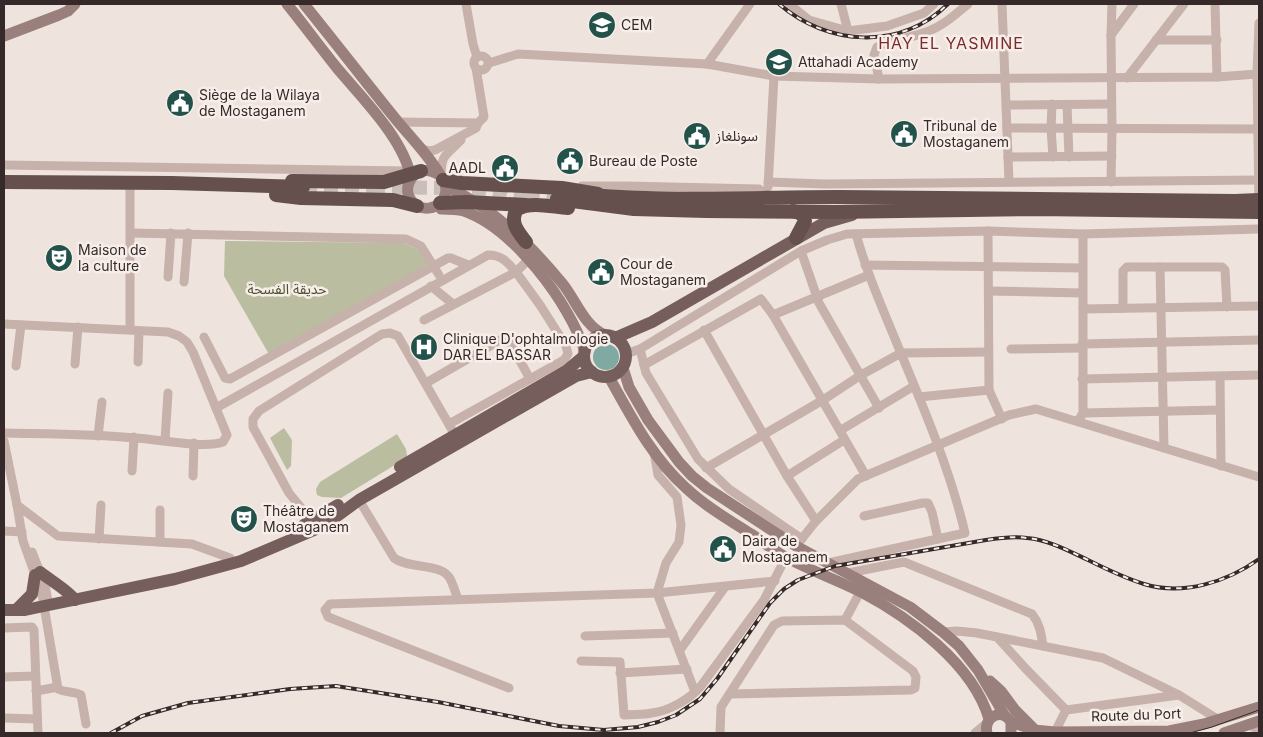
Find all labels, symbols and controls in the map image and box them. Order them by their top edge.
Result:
school or university icon: CEM [587,10,617,40]
place label: CEM [621,16,652,33]
district label: HAY EL YASMINE [878,33,1024,53]
school or university icon: Attahadi Academy [764,47,794,77]
place label: Attahadi Academy [798,53,919,70]
place label: Siège de la Wilaya de Mostaganem [199,86,320,119]
public building icon: Siège de la Wilaya de Mostaganem [165,88,195,118]
place label: Tribunal de Mostaganem [923,117,1009,150]
public building icon: Tribunal de Mostaganem [889,119,919,149]
public building icon: سونلغاز [682,121,712,151]
place label: سونلغاز [715,127,758,145]
public building icon: Bureau de Poste [555,146,585,176]
place label: Bureau de Poste [589,152,698,169]
public building icon: AADL [490,153,520,183]
place label: AADL [448,159,486,176]
place label: Maison de la culture [78,241,147,274]
theatre icon: Maison de la culture [44,243,74,273]
place label: Cour de Mostaganem [620,255,706,288]
public building icon: Cour de Mostaganem [586,257,616,287]
park label: حديقة الفسحة [247,280,327,297]
place label: Clinique D'ophtalmologie DAR EL BASSAR [443,330,608,363]
hospital icon: Clinique D'ophtalmologie DAR EL BASSAR [409,332,439,362]
place label: Théâtre de Mostaganem [263,502,349,535]
theatre icon: Théâtre de Mostaganem [229,504,259,534]
place label: Daira de Mostaganem [742,532,828,565]
public building icon: Daira de Mostaganem [708,534,738,564]
street label: Route du Port [1091,704,1182,725]

